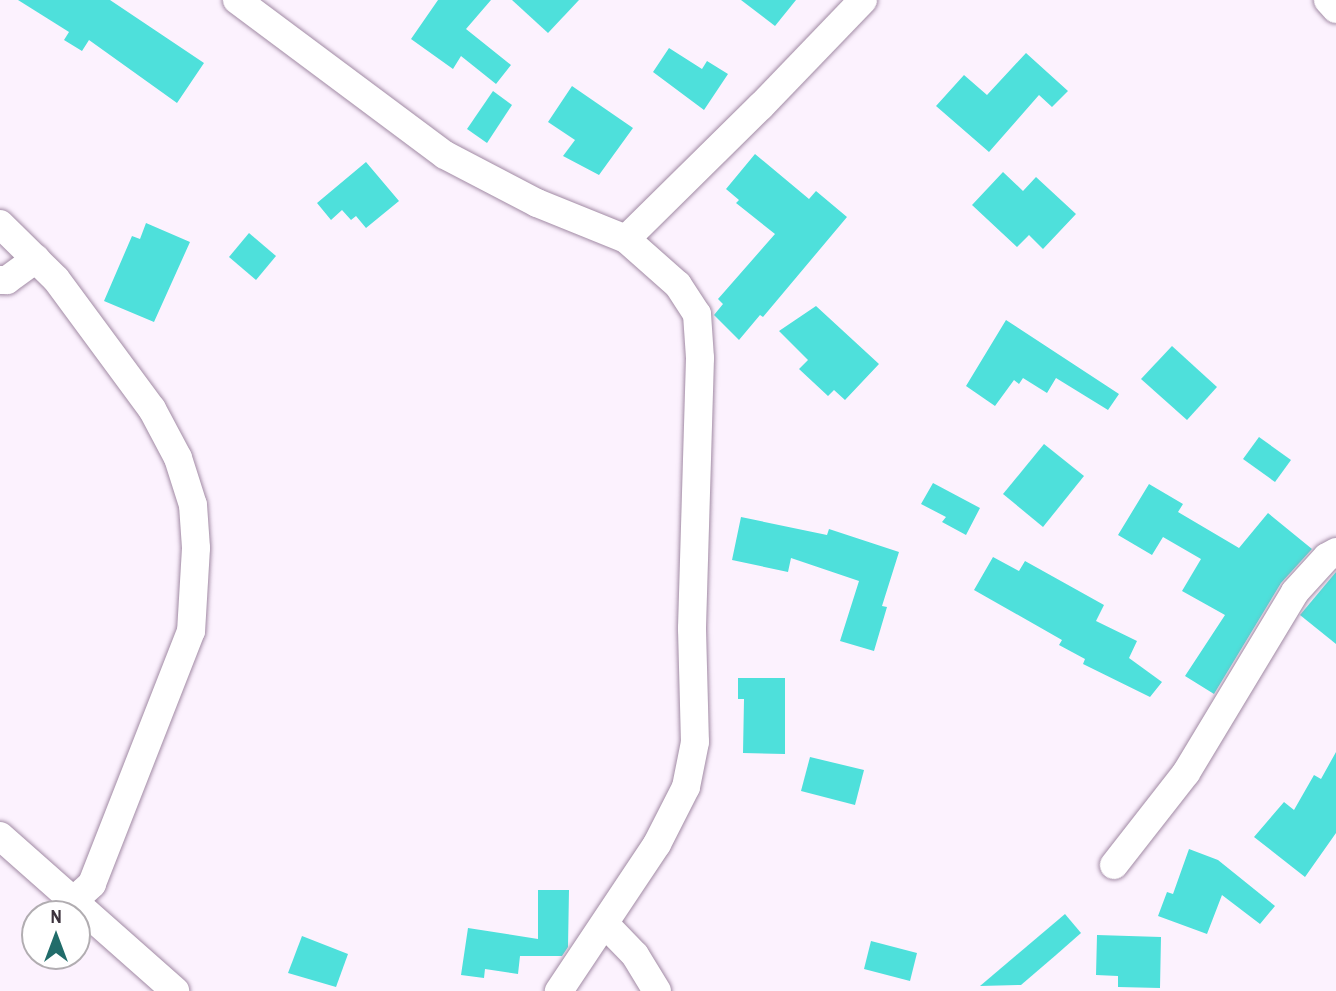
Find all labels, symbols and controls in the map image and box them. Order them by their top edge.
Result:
north arrow [21,900,91,970]
text: N [50,903,62,929]

